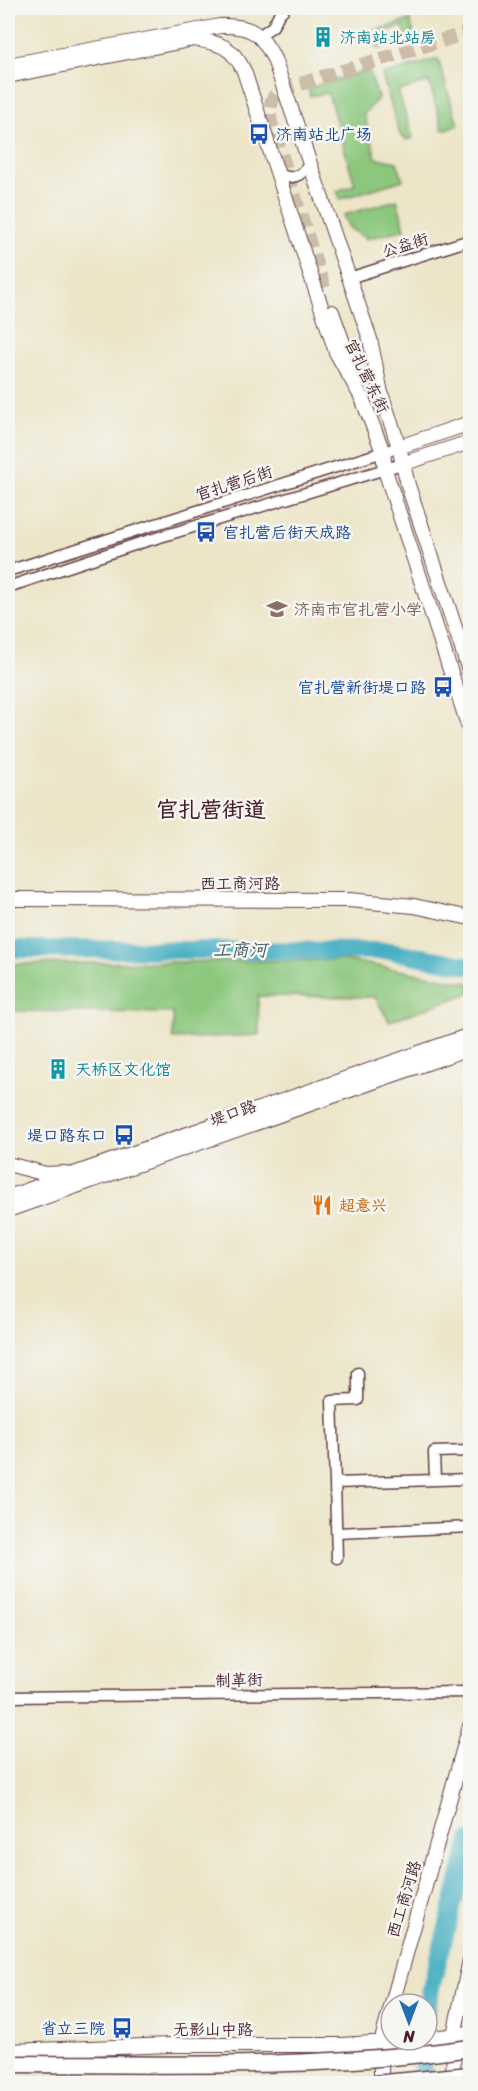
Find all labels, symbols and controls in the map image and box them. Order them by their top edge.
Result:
place label: 济南站北站房 [340,23,436,52]
building icon: 济南站北站房 [311,25,335,49]
place label: 济南站北广场 [276,120,372,149]
bus stop icon: 济南站北广场 [247,122,271,146]
street label: 公益街 [378,224,432,266]
street label: 官扎营东街 [336,334,398,418]
street label: 官扎营后街 [191,457,277,509]
place label: 官扎营后街天成路 [223,518,351,547]
bus stop icon: 官扎营后街天成路 [194,520,218,544]
place label: 济南市官扎营小学 [294,595,422,624]
school or university icon: 济南市官扎营小学 [265,597,289,621]
place label: 官扎营新街堤口路 [298,673,426,702]
bus stop icon: 官扎营新街堤口路 [431,675,455,699]
district label: 官扎营街道 [156,790,266,829]
street label: 西工商河路 [200,869,280,898]
water label: 工商河 [213,934,270,966]
place label: 天桥区文化馆 [75,1055,171,1084]
building icon: 天桥区文化馆 [46,1057,70,1081]
street label: 堤口路 [205,1091,261,1135]
place label: 堤口路东口 [27,1121,107,1150]
bus stop icon: 堤口路东口 [112,1123,136,1147]
place label: 超意兴 [339,1191,387,1220]
restaurant icon: 超意兴 [310,1193,334,1217]
street label: 制革街 [215,1665,263,1695]
street label: 西工商河路 [378,1857,430,1941]
north arrow [379,1992,439,2052]
place label: 省立三院 [41,2014,105,2043]
street label: 无影山中路 [173,2015,253,2044]
bus stop icon: 省立三院 [110,2016,134,2040]
text: N [403,2022,416,2051]

